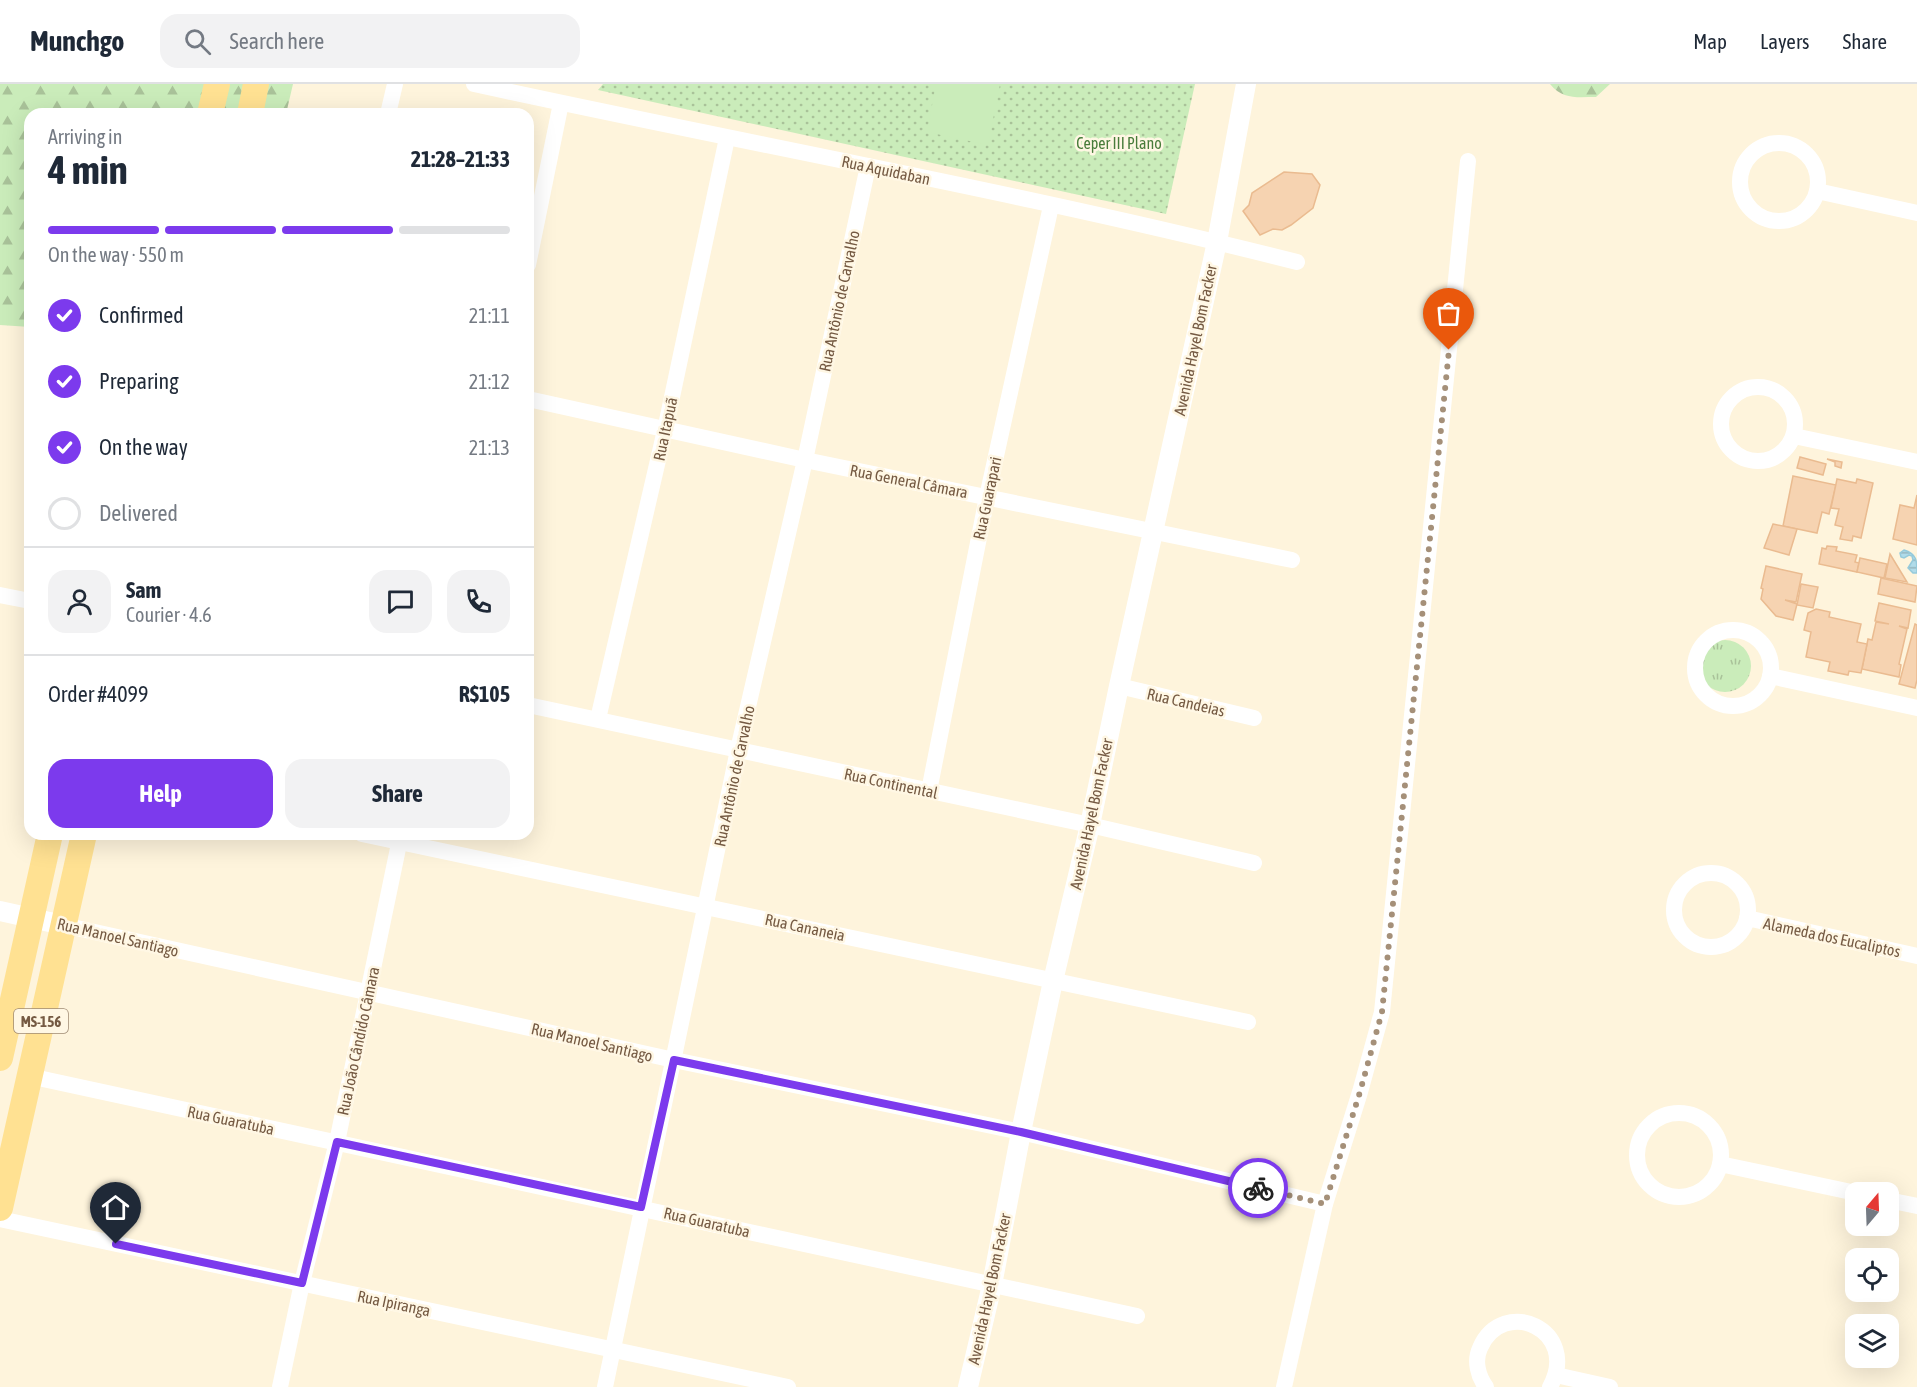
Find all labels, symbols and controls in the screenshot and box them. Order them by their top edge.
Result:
search box [160,14,580,68]
text: Munchgo [30,25,124,57]
icon: search [181,25,214,58]
text: Search here [229,28,324,54]
text: Map [1693,29,1727,53]
text: Layers [1760,29,1810,53]
text: Share [1843,29,1887,53]
text: Arriving in [48,125,122,148]
park label: Ceper III Plano [1076,134,1162,153]
text: 21:28–21:33 [411,146,510,172]
text: 4 min [48,148,128,192]
street label: Rua Aquidaban [840,152,932,189]
street label: Rua Antônio de Carvalho [815,229,863,373]
text: On the way · 550 m [48,243,184,266]
street label: Avenida Hayel Bom Facker [1170,263,1221,417]
pin [1423,288,1474,350]
icon: bag [1432,297,1465,330]
icon: check [48,299,81,332]
text: Confirmed [99,302,184,328]
text: 21:11 [469,304,510,327]
icon: check [48,365,81,398]
text: Preparing [99,368,179,394]
text: 21:12 [469,370,510,393]
street label: Rua Itapuã [650,396,681,463]
icon: check [48,431,81,464]
text: On the way [99,434,188,460]
text: 21:13 [469,436,510,459]
street label: Rua Guarapari [969,455,1006,541]
street label: Rua General Câmara [848,461,970,501]
text: Delivered [99,500,178,526]
button: person [48,570,111,633]
button: chat [369,570,432,633]
button: phone [447,570,510,633]
text: Sam [126,577,161,603]
text: Courier · 4.6 [126,603,212,626]
text: Order #4099 [48,681,148,707]
text: R$105 [459,681,510,707]
street label: Rua Candeias [1145,684,1227,720]
street label: Rua Antônio de Carvalho [710,704,758,848]
street label: Avenida Hayel Bom Facker [1066,737,1117,891]
button: Help [48,759,273,828]
button: Share [285,759,510,828]
street label: Rua Continental [843,764,940,802]
street label: Rua Cananeia [763,910,847,944]
street label: Rua Manoel Santiago [55,914,181,961]
street label: Alameda dos Eucaliptos [1762,914,1902,961]
street label: Rua João Cândido Câmara [333,965,383,1117]
road number: MS-156 [14,1009,68,1033]
street label: Rua Manoel Santiago [529,1019,655,1066]
street label: Rua Guaratuba [186,1102,276,1138]
courier [1228,1158,1288,1218]
icon: bike [1242,1172,1275,1205]
pin [90,1182,141,1244]
north arrow [1845,1182,1899,1236]
map controls [1845,1182,1899,1368]
icon: home [99,1191,132,1224]
street label: Rua Guaratuba [662,1203,752,1241]
street label: Avenida Hayel Bom Facker [964,1212,1015,1366]
button: locate [1845,1248,1899,1302]
street label: Rua Ipiranga [356,1286,432,1321]
button: layers [1845,1314,1899,1368]

